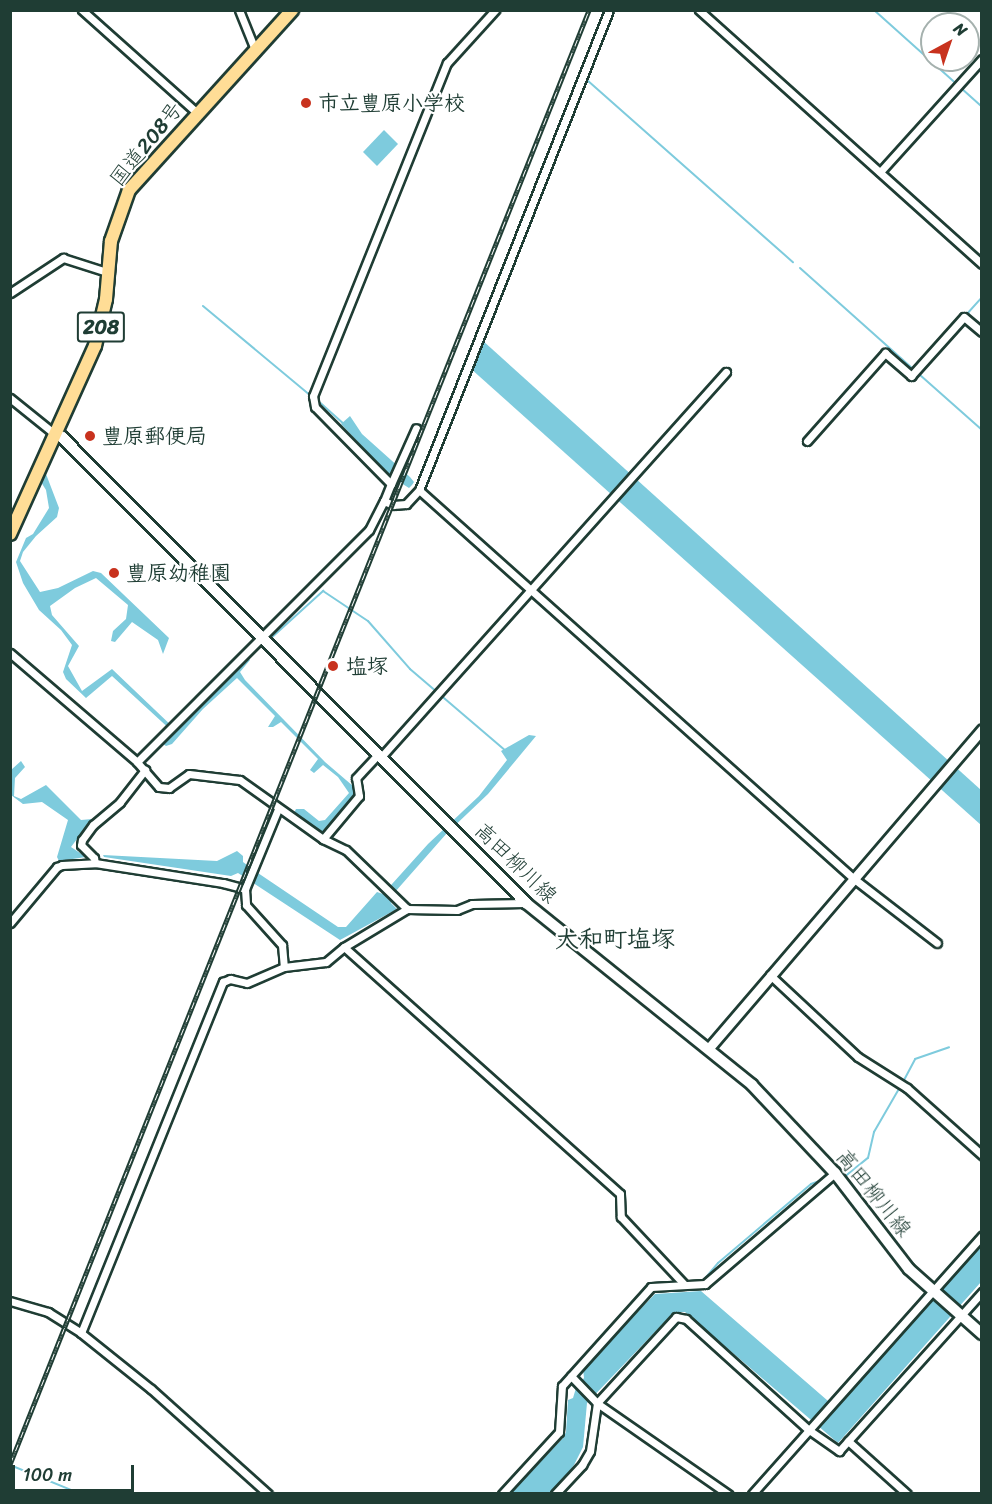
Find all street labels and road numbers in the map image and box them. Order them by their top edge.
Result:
street label: 国道208号 [104,97,188,191]
road number: 208 [76,310,126,344]
street label: 高田柳川線 [469,817,563,909]
street label: 高田柳川線 [831,1144,917,1242]

